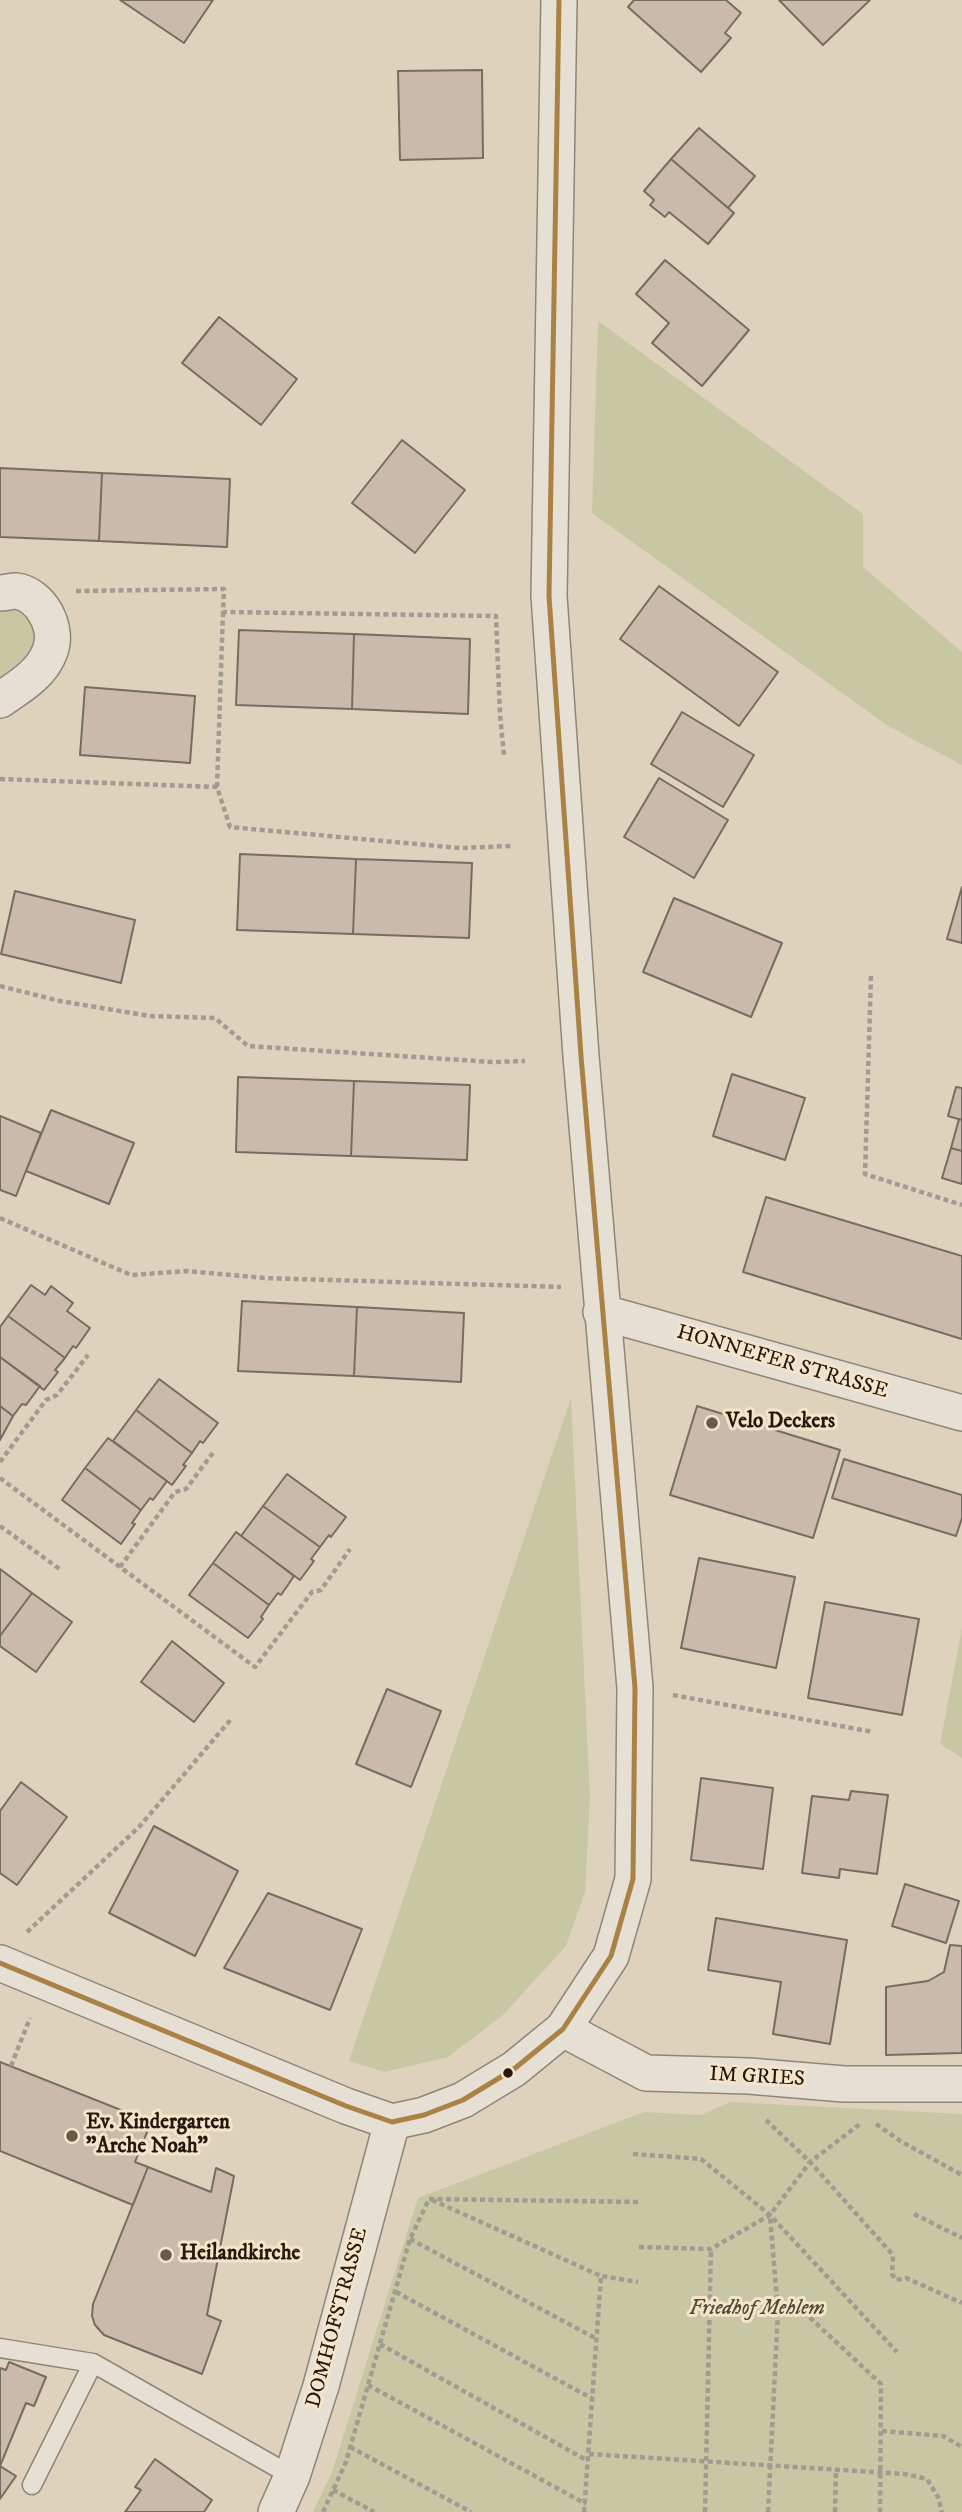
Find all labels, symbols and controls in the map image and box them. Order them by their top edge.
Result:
street label: HONNEFER STRASSE [673,1321,891,1405]
place label: Velo Deckers [726,1410,835,1436]
marker: Velo Deckers [704,1415,720,1431]
street label: IM GRIES [709,2063,805,2093]
unlabelled marker [501,2066,515,2080]
place label: Ev. Kindergarten "Arche Noah" [86,2111,230,2161]
marker: Ev. Kindergarten "Arche Noah" [64,2128,80,2144]
street label: DOMHOFSTRASSE [302,2225,374,2411]
place label: Heilandkirche [180,2242,300,2268]
marker: Heilandkirche [158,2247,174,2263]
park label: Friedhof Mehlem [689,2297,825,2323]

